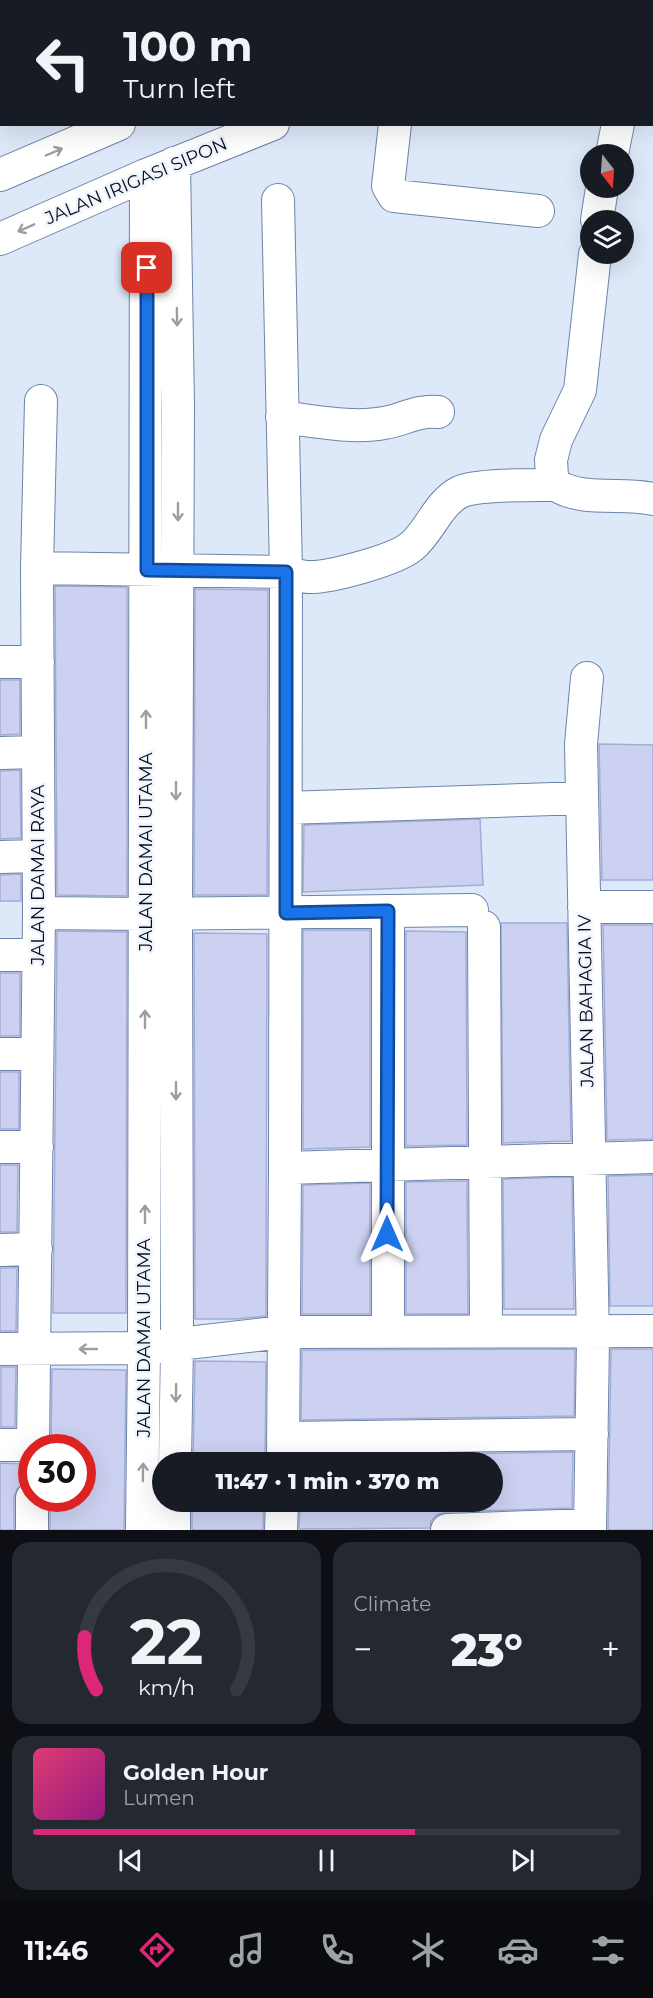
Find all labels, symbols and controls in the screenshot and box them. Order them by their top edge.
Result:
text: 100 m [123,20,252,72]
icon: left [24,24,102,102]
text: Turn left [123,72,236,105]
street label: JALAN IRIGASI SIPON [41,133,230,230]
north arrow [580,144,634,198]
map controls [580,144,634,264]
one-way arrow [44,146,63,157]
button: layers [580,210,634,264]
one-way arrow [17,223,35,234]
pin [121,242,172,293]
icon: arrive [130,251,163,284]
one-way arrow [171,307,183,327]
one-way arrow [172,502,184,522]
one-way arrow [140,709,152,729]
street label: JALAN DAMAI UTAMA [135,752,157,953]
one-way arrow [170,781,182,801]
street label: JALAN DAMAI RAYA [27,784,49,966]
street label: JALAN BAHAGIA IV [573,914,599,1089]
one-way arrow [139,1009,151,1029]
one-way arrow [170,1081,182,1101]
position arrow [355,1202,419,1266]
one-way arrow [139,1204,151,1224]
street label: JALAN DAMAI UTAMA [133,1238,155,1439]
one-way arrow [78,1343,98,1355]
one-way arrow [170,1383,182,1403]
speed limit sign: 30 [18,1434,96,1512]
one-way arrow [137,1462,149,1482]
text: 11:47 · 1 min · 370 m [216,1468,439,1495]
text: Climate [354,1592,431,1616]
text: 22 [129,1604,203,1680]
text: 23° [451,1622,523,1677]
text: − [354,1629,372,1669]
text: + [601,1629,620,1669]
text: km/h [138,1674,195,1700]
text: Golden Hour [123,1759,268,1786]
text: Lumen [123,1786,195,1810]
icon: previous [114,1844,147,1877]
icon: pause [310,1844,343,1877]
icon: next [506,1844,539,1877]
icon: directions [136,1929,178,1971]
icon: music [226,1929,268,1971]
icon: phone [316,1929,358,1971]
icon: climate [407,1929,449,1971]
icon: car [497,1929,539,1971]
icon: filters [587,1929,629,1971]
text: 11:46 [24,1934,88,1967]

